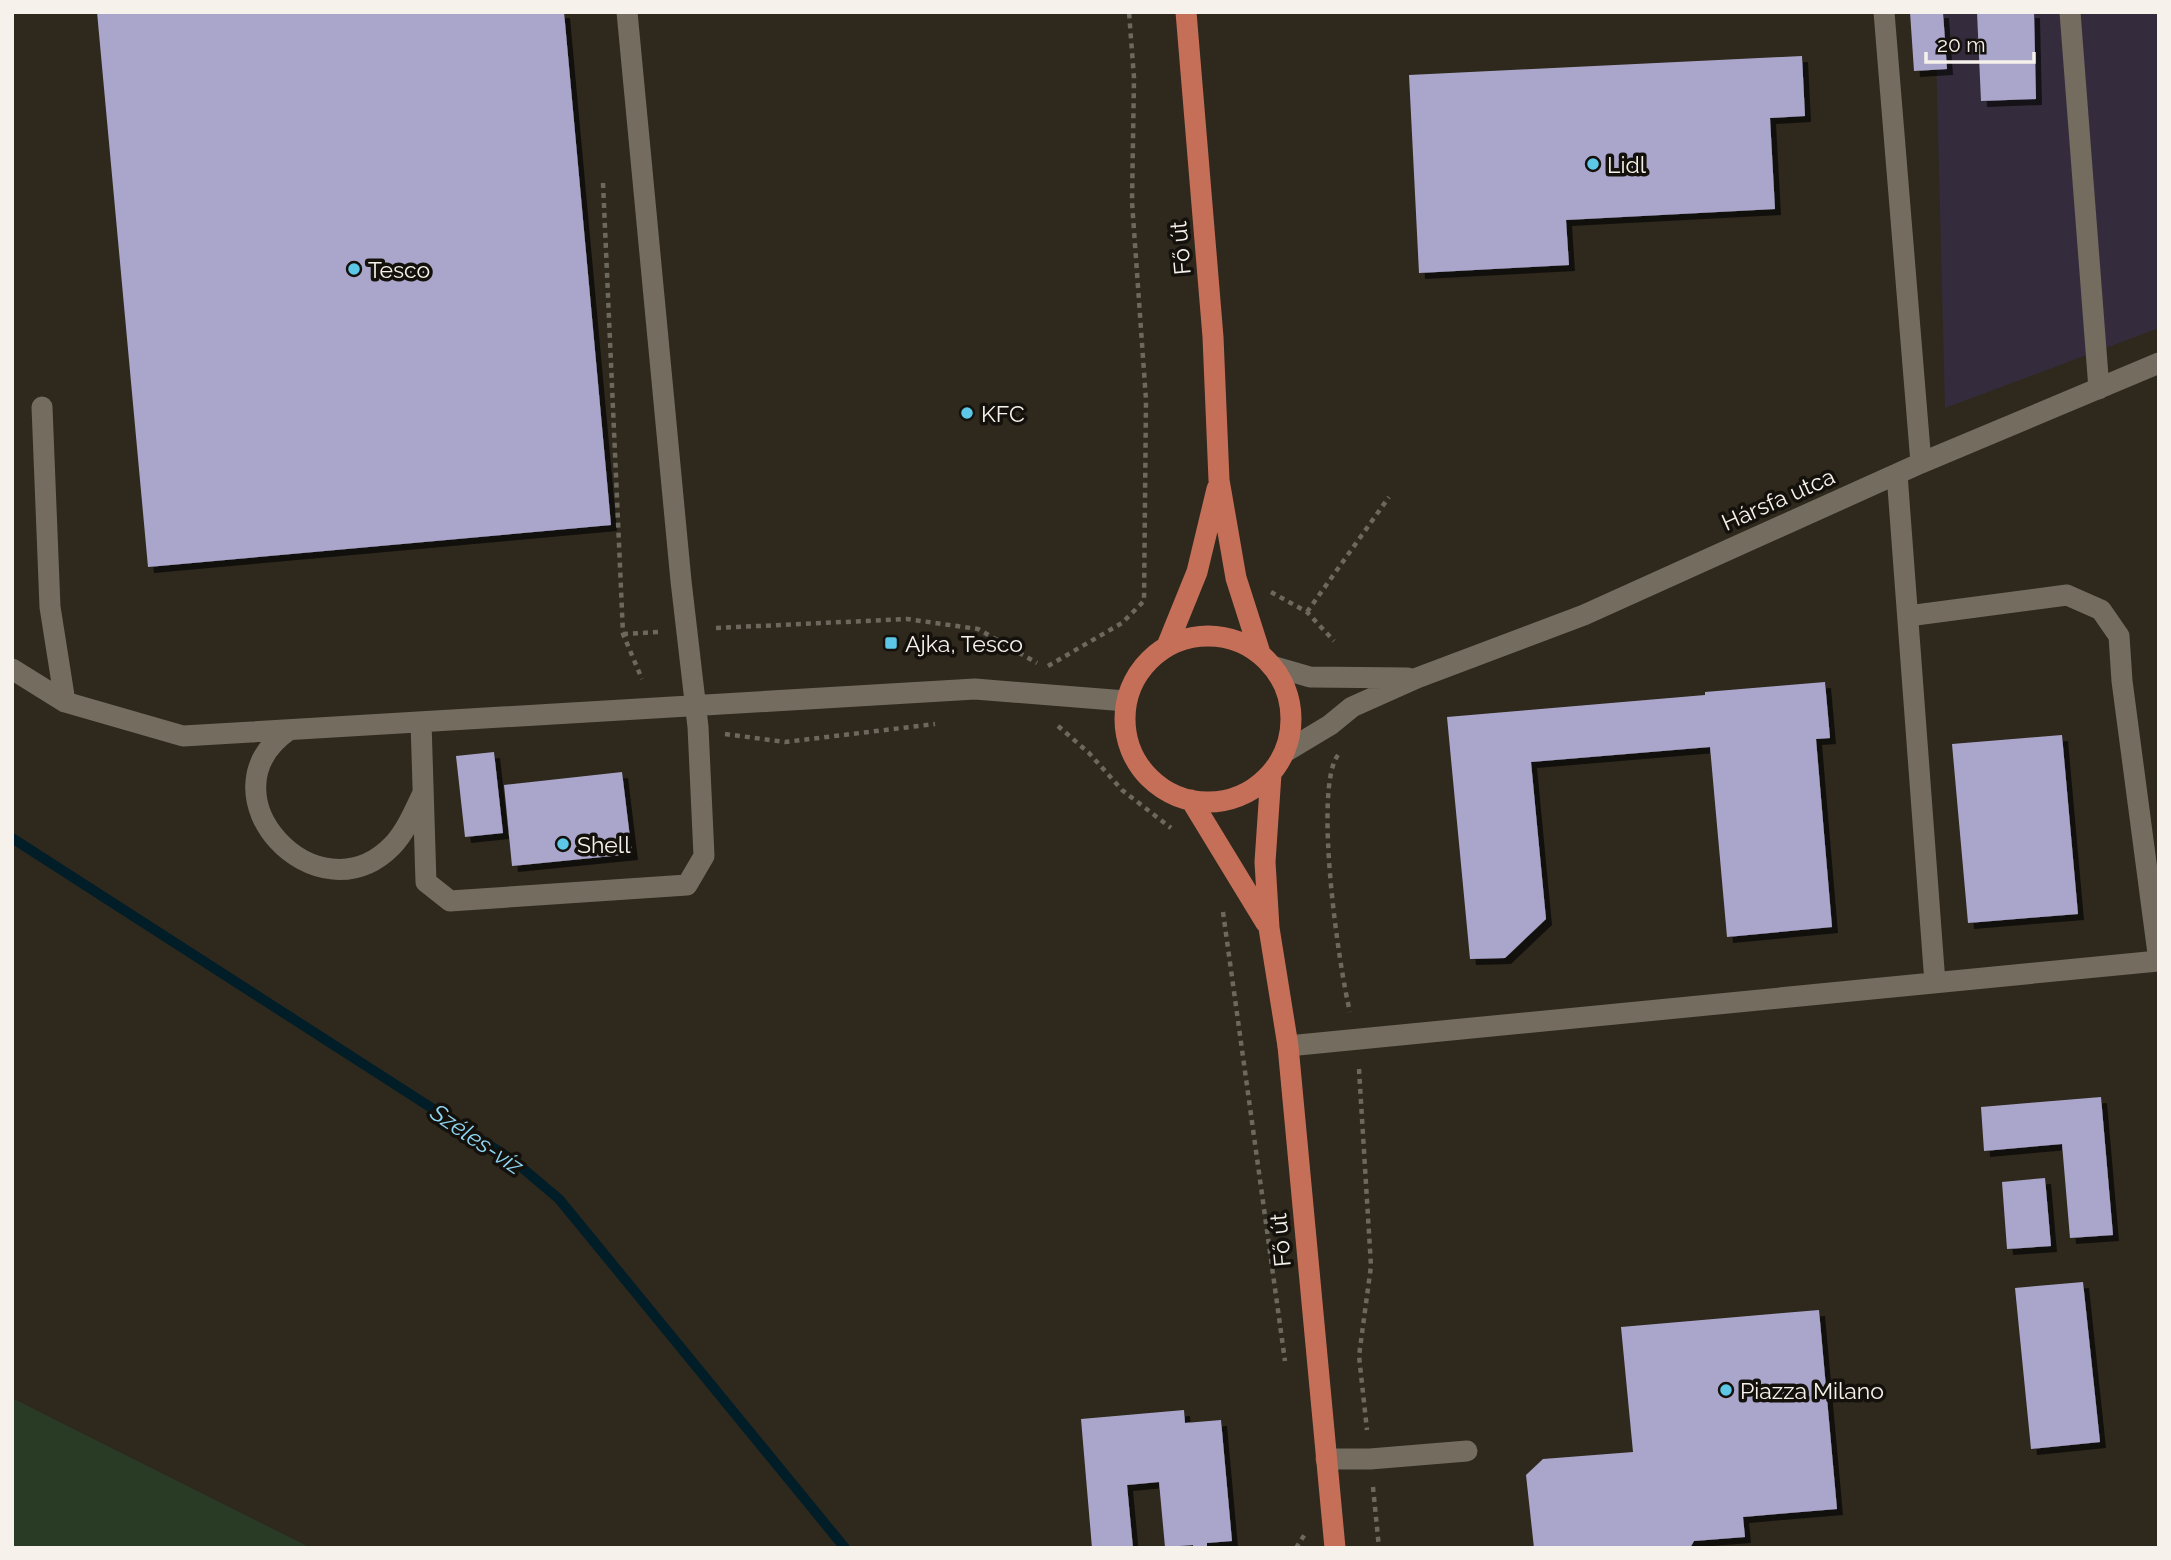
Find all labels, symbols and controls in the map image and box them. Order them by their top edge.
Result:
scale bar [1926,21,2035,65]
text: 20 m [1937,32,1985,57]
place label: Lidl [1607,151,1647,178]
marker: Lidl [1585,156,1601,172]
street label: Fő út [1164,220,1196,276]
place label: Tesco [368,256,430,283]
marker: Tesco [346,261,362,277]
place label: KFC [981,400,1025,427]
marker: KFC [959,405,975,421]
street label: Hársfa utca [1717,462,1839,536]
place label: Ajka, Tesco [905,630,1023,657]
marker: Ajka, Tesco [883,635,899,651]
place label: Shell [577,831,631,858]
marker: Shell [555,836,571,852]
water label: Széles-víz [424,1097,530,1181]
street label: Fő út [1264,1212,1296,1268]
place label: Piazza Milano [1740,1377,1884,1404]
marker: Piazza Milano [1718,1382,1734,1398]

